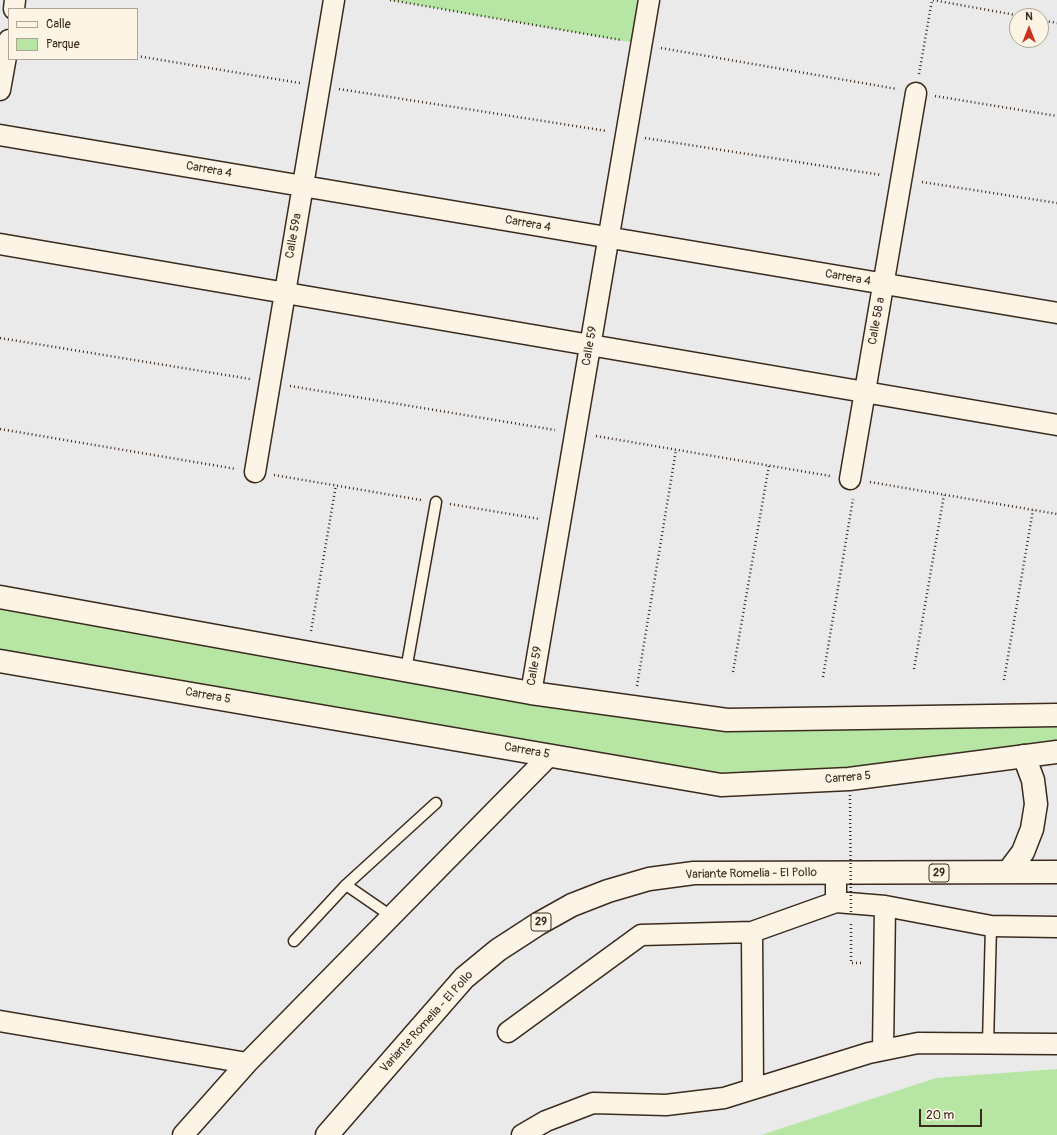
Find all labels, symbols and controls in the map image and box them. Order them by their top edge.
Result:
legend [8,8,138,60]
north arrow [1009,8,1049,48]
text: N [1025,10,1033,23]
text: Calle [46,17,71,32]
text: Parque [46,37,80,52]
street label: Carrera 4 [185,159,233,181]
street label: Calle 59a [283,212,305,260]
street label: Carrera 4 [504,213,552,235]
street label: Carrera 4 [824,267,872,289]
street label: Calle 58 a [866,296,888,346]
street label: Calle 59 [579,325,601,367]
street label: Calle 59 [524,645,546,687]
street label: Carrera 5 [184,685,232,707]
street label: Carrera 5 [503,740,551,762]
street label: Carrera 5 [824,769,872,787]
road number: 29 [929,864,949,882]
street label: Variante Romelia - El Pollo [685,866,817,882]
road number: 29 [531,913,551,931]
street label: Variante Romelia - El Pollo [378,968,476,1076]
scale bar [921,1101,984,1127]
text: 20 m [926,1108,954,1123]

